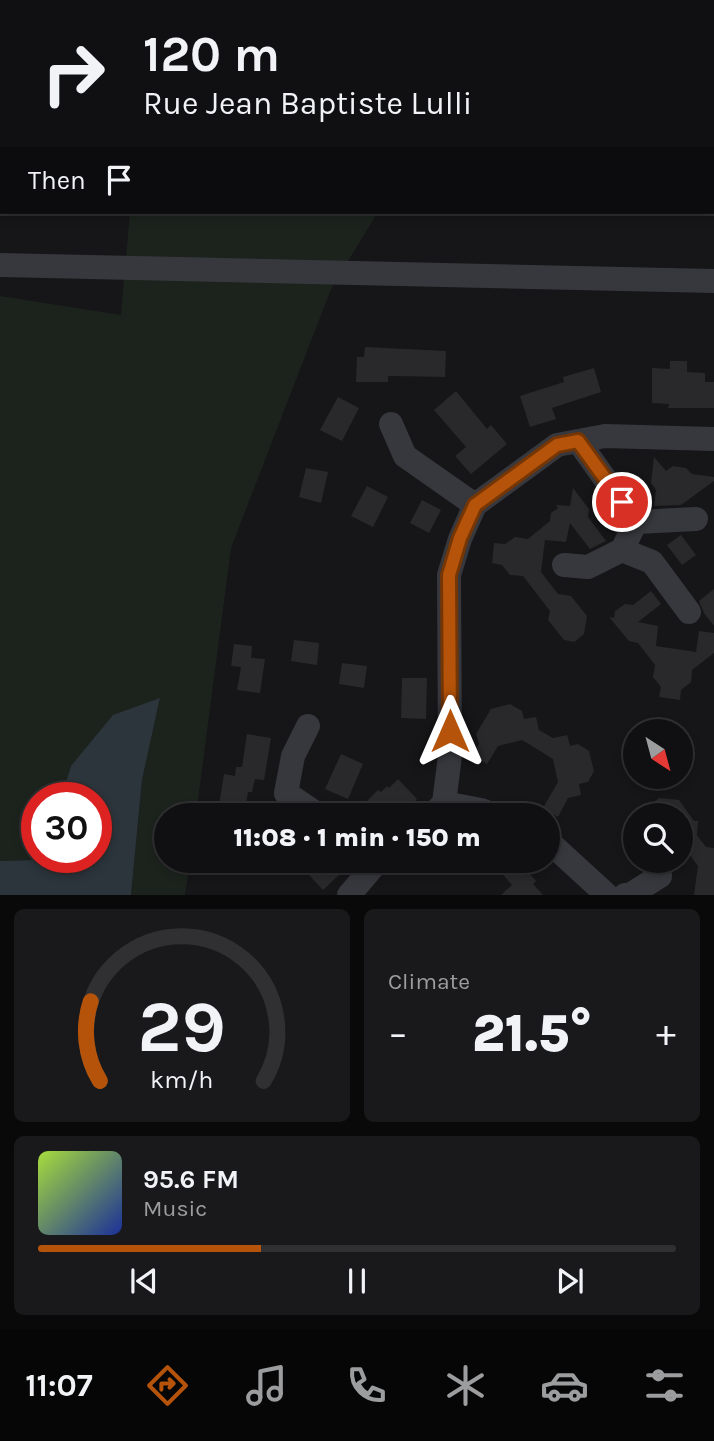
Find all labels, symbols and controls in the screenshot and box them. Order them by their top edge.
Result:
text: 120 m [143,26,280,83]
icon: right [28,28,119,119]
text: Rue Jean Baptiste Lulli [143,85,472,122]
icon: arrive [100,161,138,199]
text: Then [28,165,86,196]
pin [592,472,652,532]
icon: arrive [603,483,641,521]
position arrow [413,694,487,768]
north arrow [623,719,693,789]
map controls [623,719,693,873]
speed limit sign: 30 [21,782,112,873]
button: search [623,803,693,873]
text: 11:08 · 1 min · 150 m [233,822,481,853]
text: Climate [388,968,470,995]
text: 29 [138,985,226,1070]
text: 21.5° [472,1003,592,1064]
text: − [388,1011,408,1056]
text: + [656,1011,676,1056]
text: km/h [150,1065,214,1094]
text: 95.6 FM [143,1164,239,1195]
text: Music [143,1195,207,1222]
icon: previous [125,1262,163,1300]
icon: pause [338,1262,376,1300]
icon: next [551,1262,589,1300]
icon: directions [143,1361,192,1410]
icon: music [242,1361,291,1410]
icon: phone [342,1361,391,1410]
icon: climate [441,1361,490,1410]
icon: car [540,1361,589,1410]
icon: filters [640,1361,689,1410]
text: 11:07 [25,1367,93,1404]

